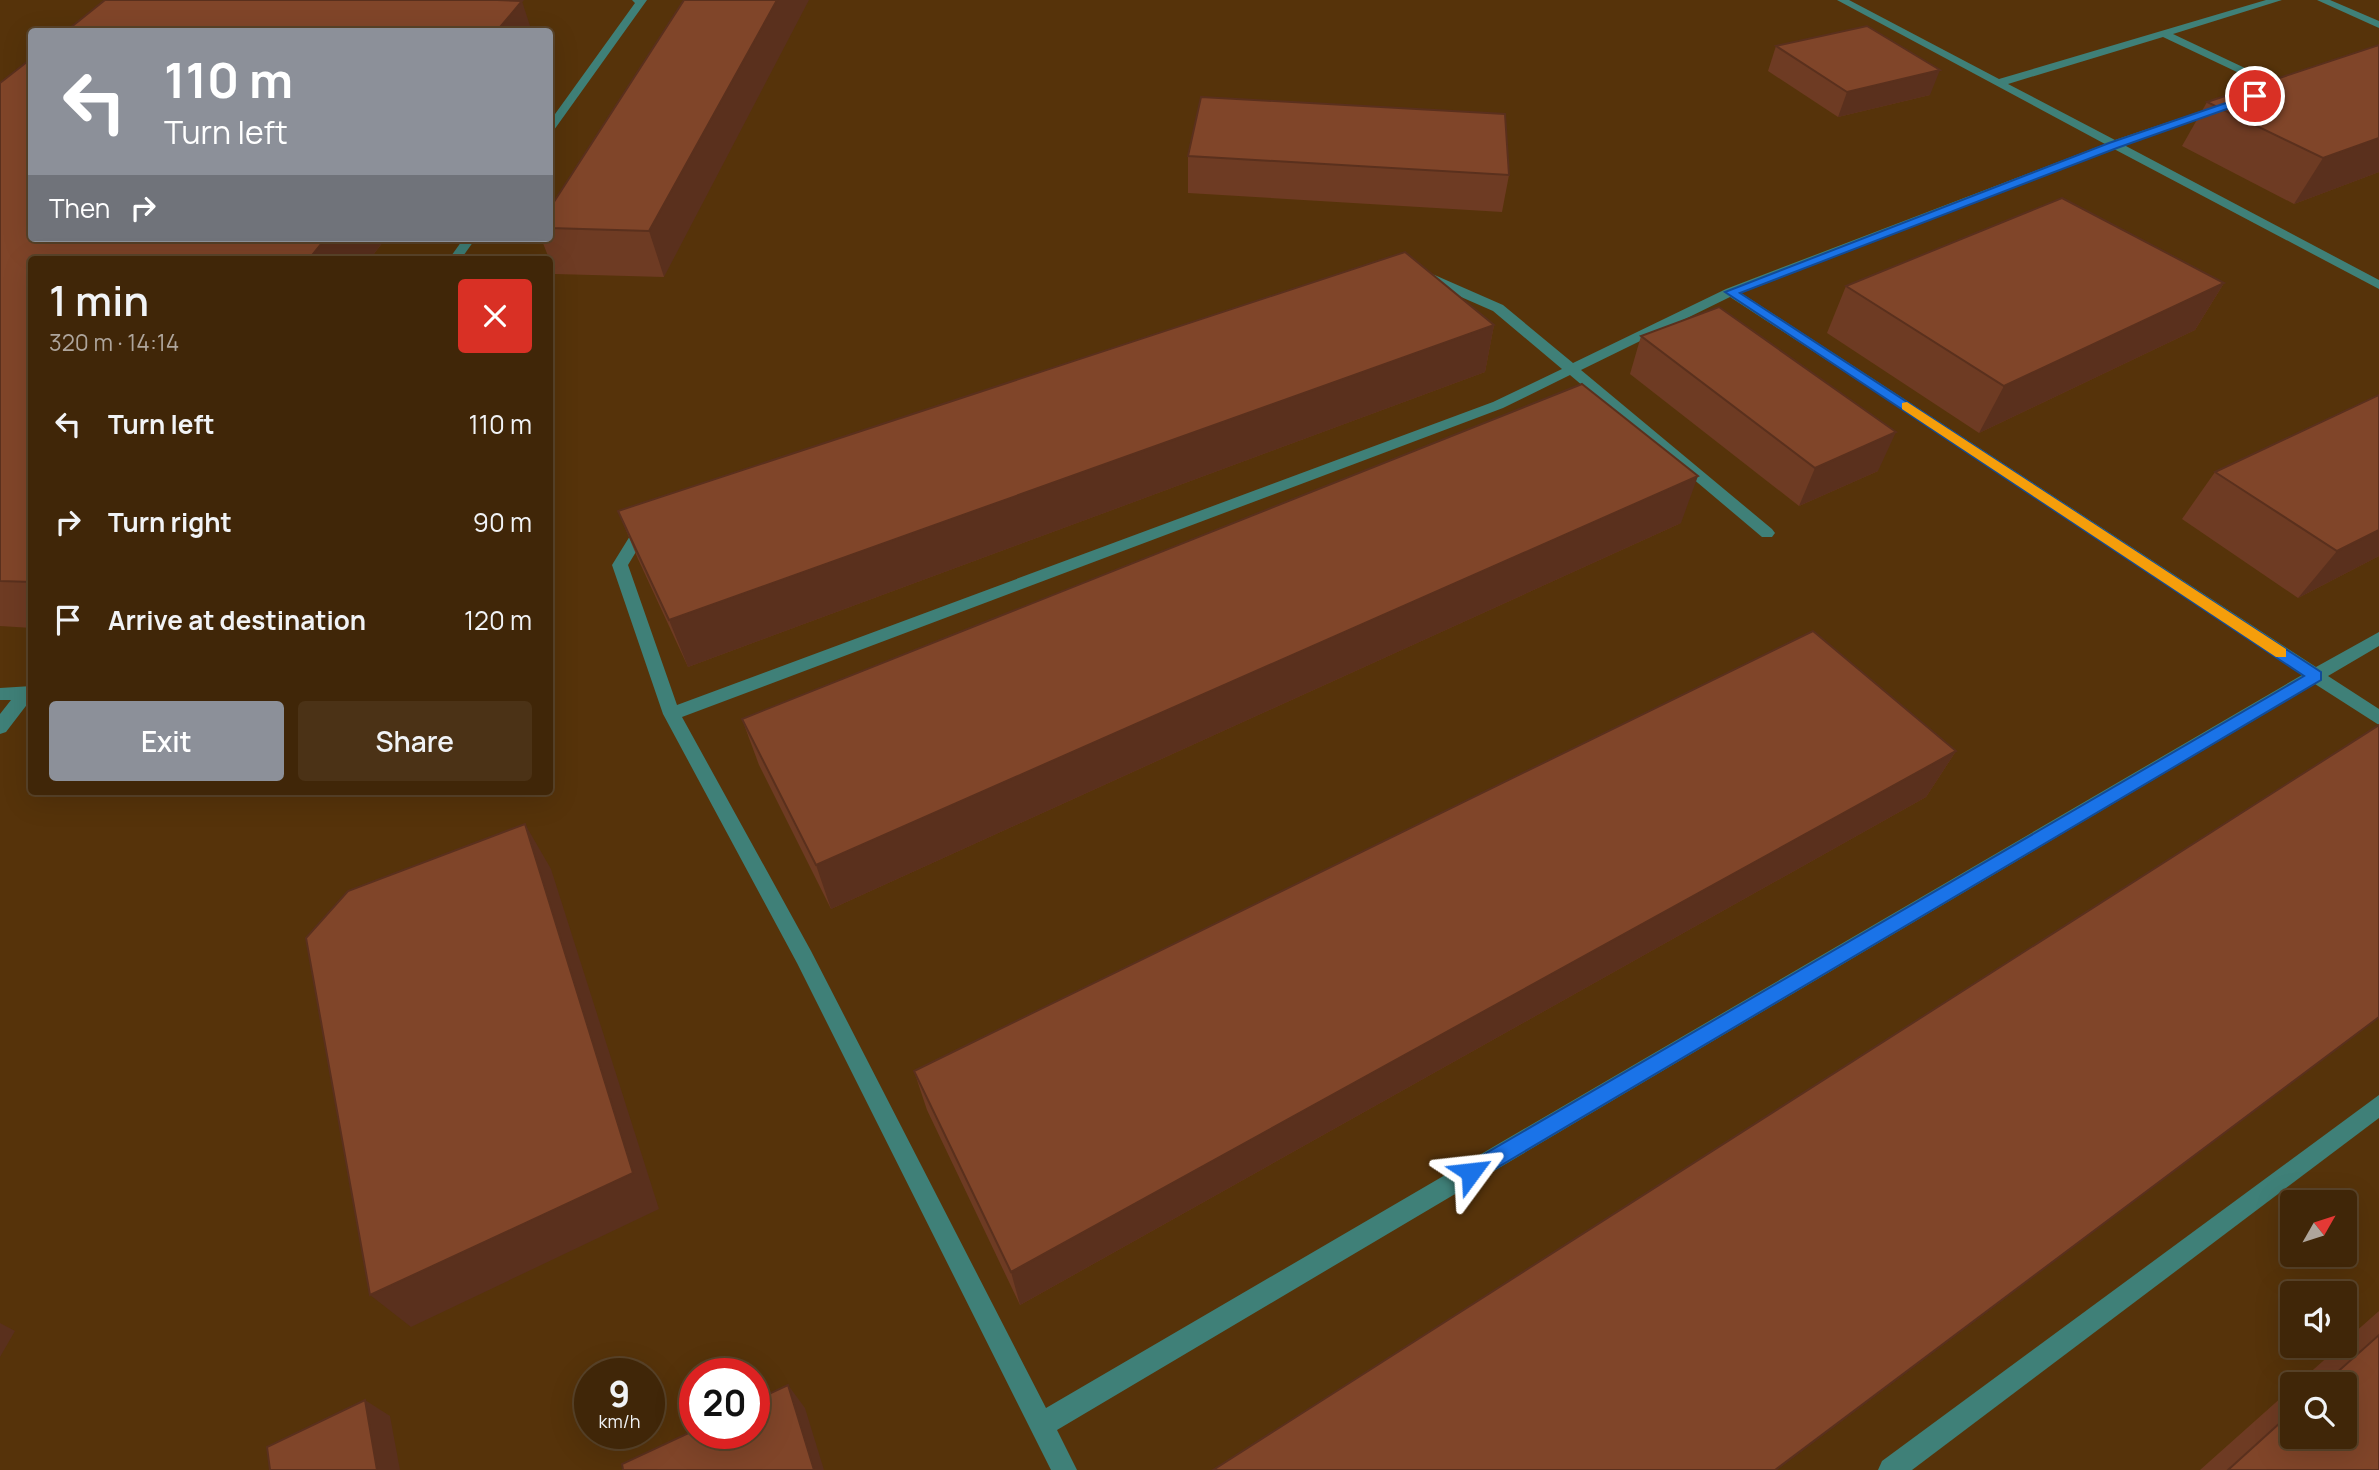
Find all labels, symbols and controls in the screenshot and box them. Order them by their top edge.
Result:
text: 110 m [164,46,293,113]
icon: left [49,56,140,147]
pin [2225,66,2285,126]
icon: arrive [2236,77,2274,115]
text: Turn left [164,110,288,154]
icon: right [124,189,162,227]
text: Then [49,190,110,226]
text: 1 min [49,271,149,329]
button: close [458,279,532,353]
text: 320 m · 14:14 [49,326,179,358]
icon: left [49,405,87,443]
text: Turn left [108,406,215,442]
text: 110 m [469,406,532,442]
icon: right [49,503,87,541]
text: Turn right [108,504,232,540]
text: 90 m [473,504,532,540]
icon: arrive [49,601,87,639]
text: Arrive at destination [108,602,366,638]
text: 120 m [464,602,532,638]
button: Exit [49,701,284,781]
button: Share [298,701,532,781]
position arrow [1434,1135,1508,1209]
north arrow [2280,1190,2357,1267]
map controls [2280,1190,2357,1449]
button: sound [2280,1281,2357,1358]
speed limit sign: 20 [679,1358,770,1449]
text: 9 [609,1370,630,1418]
button: search [2280,1372,2357,1449]
text: km/h [599,1409,640,1433]

